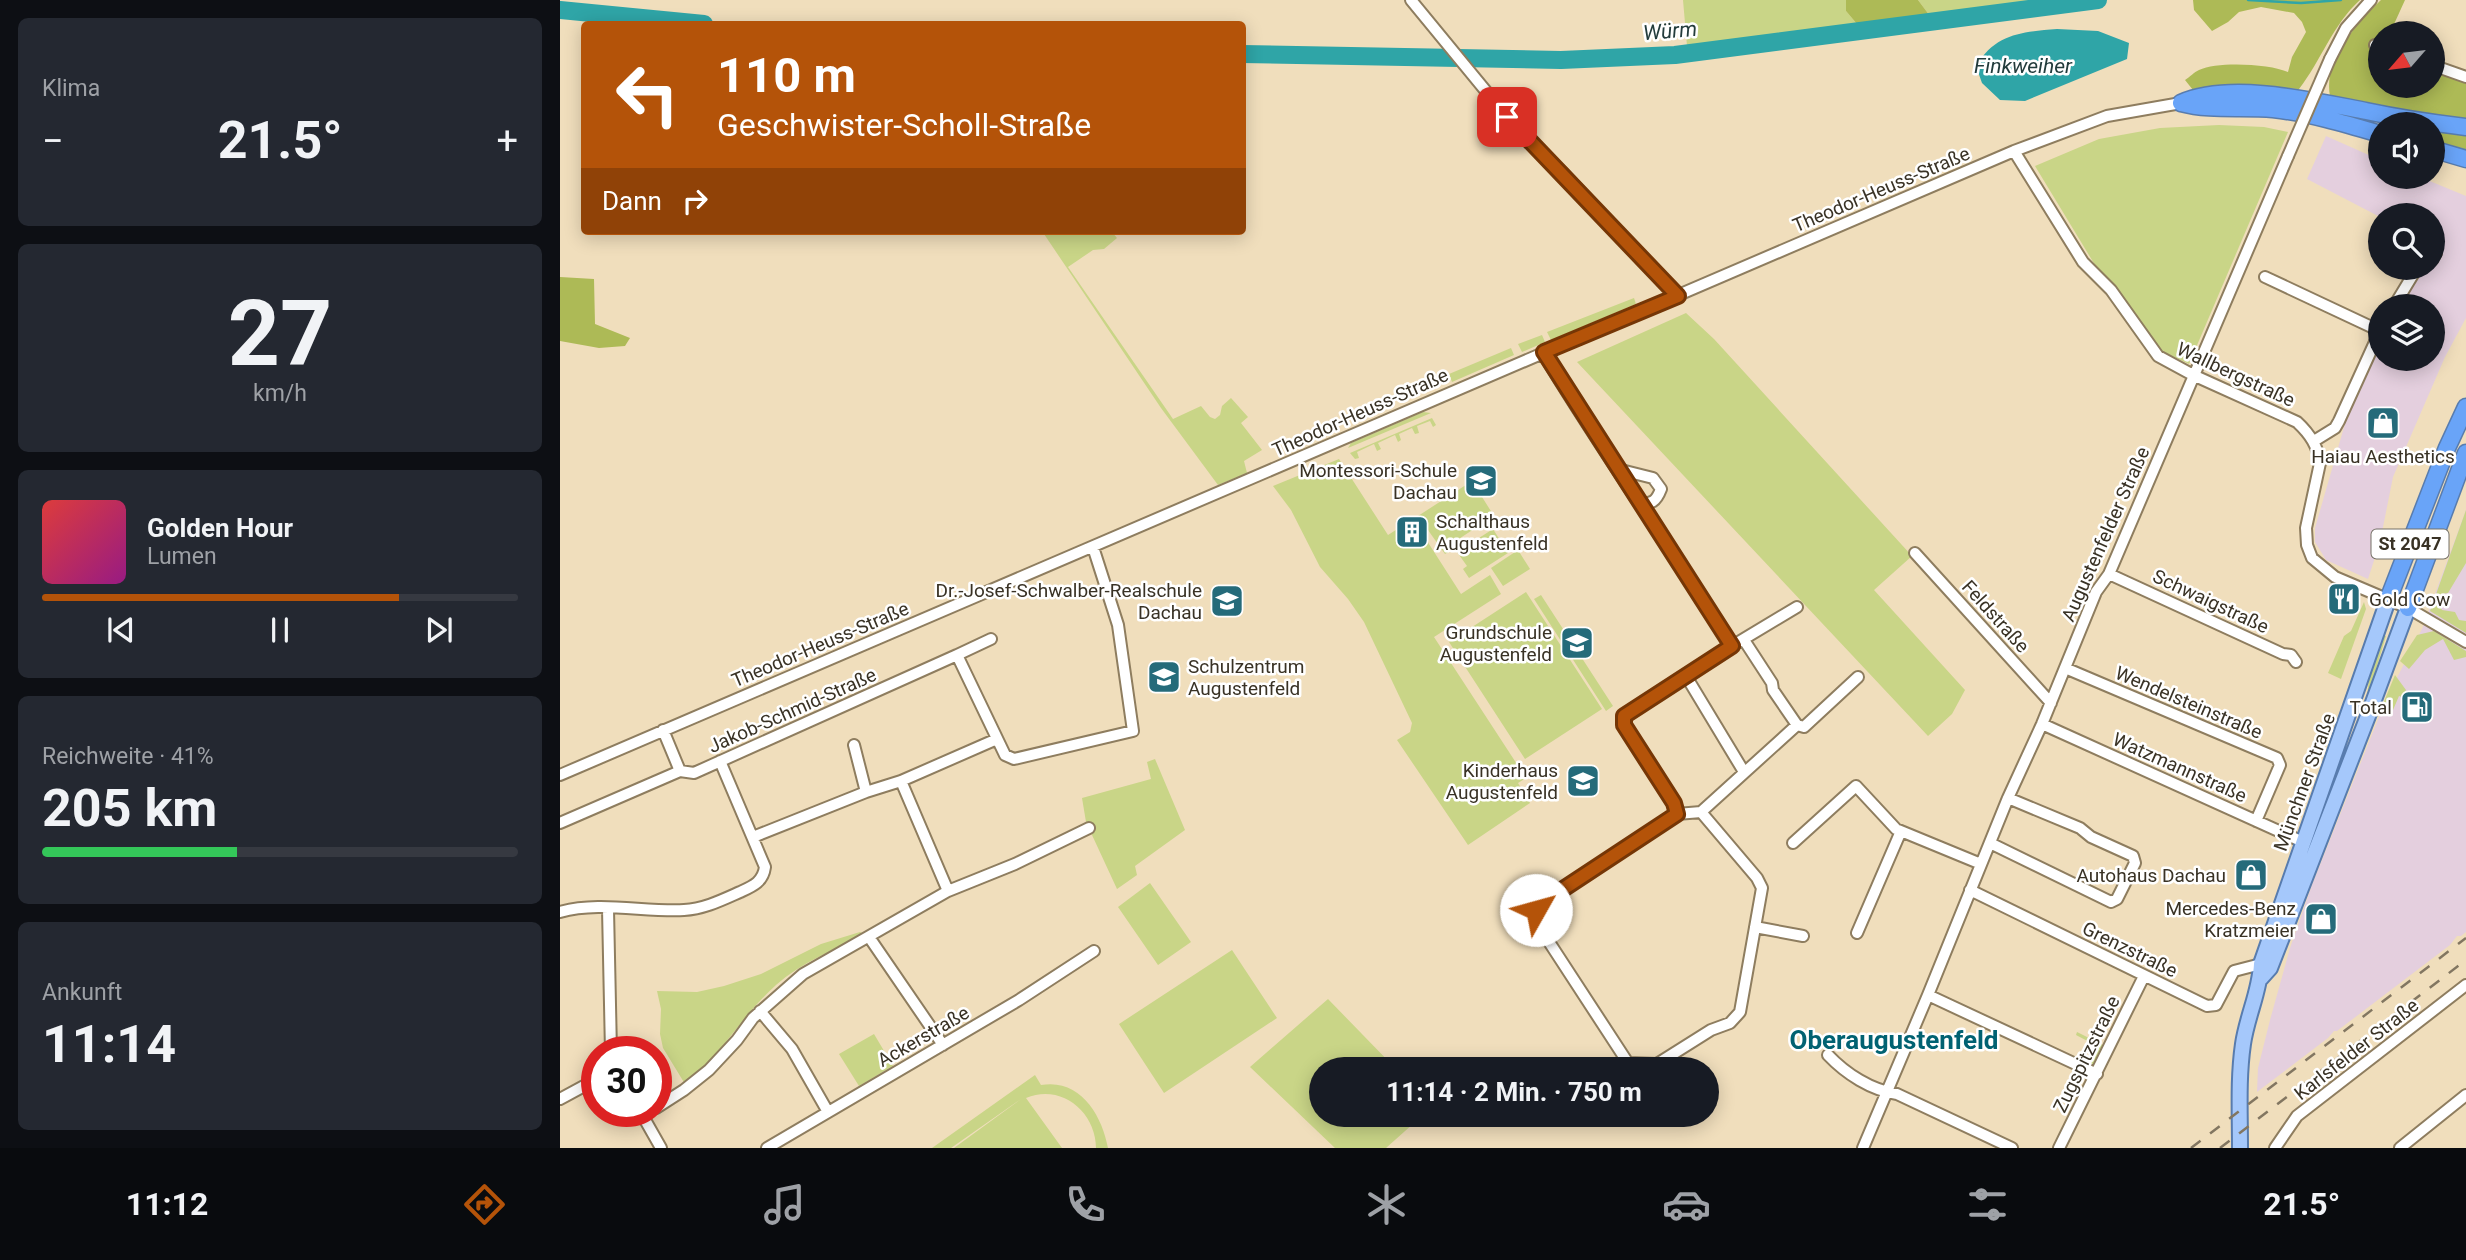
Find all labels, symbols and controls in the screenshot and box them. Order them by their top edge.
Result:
water label: Würm [1642,17,1698,45]
north arrow [2368,21,2445,98]
map controls [2368,21,2445,371]
text: 110 m [717,47,856,104]
icon: left [602,49,693,140]
water label: Finkweiher [1974,54,2073,78]
text: Klima [42,75,100,102]
pin [1477,87,1537,147]
icon: arrive [1488,98,1526,136]
text: Geschwister-Scholl-Straße [717,106,1091,144]
text: 21.5° [218,110,343,171]
button: sound [2368,112,2445,189]
text: − [42,119,64,163]
text: + [496,119,518,163]
street label: Theodor-Heuss-Straße [1789,142,1973,237]
icon: right [676,182,714,220]
text: Dann [602,186,662,216]
button: search [2368,203,2445,280]
text: 27 [228,281,332,387]
button: layers [2368,294,2445,371]
street label: Wallbergstraße [2173,337,2298,412]
street label: Theodor-Heuss-Straße [1269,363,1452,462]
text: km/h [253,380,307,407]
shop icon: Haiau Aesthetics [2364,404,2402,442]
street label: Augustenfelder Straße [2057,443,2154,625]
place label: Haiau Aesthetics [2311,445,2455,468]
place label: Montessori-Schule Dachau [1299,459,1457,504]
school or university icon: Montessori-Schule Dachau [1462,462,1500,500]
place label: Schalthaus Augustenfeld [1436,510,1548,555]
text: Golden Hour [147,513,293,543]
building icon: Schalthaus Augustenfeld [1393,513,1431,551]
road number: St 2047 [2372,530,2448,558]
text: Lumen [147,543,217,570]
street label: Schwaigstraße [2149,565,2272,638]
street label: Feldstraße [1957,575,2034,657]
place label: Dr.-Josef-Schwalber-Realschule Dachau [935,579,1202,624]
restaurant icon: Gold Cow [2325,580,2363,618]
school or university icon: Dr.-Josef-Schwalber-Realschule Dachau [1208,582,1246,620]
place label: Gold Cow [2369,588,2450,611]
street label: Theodor-Heuss-Straße [728,597,912,692]
icon: previous [102,611,140,649]
icon: pause [261,611,299,649]
icon: next [420,611,458,649]
place label: Grundschule Augustenfeld [1440,621,1552,666]
school or university icon: Grundschule Augustenfeld [1558,624,1596,662]
place label: Schulzentrum Augustenfeld [1188,655,1304,700]
school or university icon: Schulzentrum Augustenfeld [1145,658,1183,696]
street label: Wendelsteinstraße [2112,661,2266,744]
street label: Jakob-Schmid-Straße [705,663,880,758]
fuel station icon: Total [2398,688,2436,726]
place label: Total [2350,696,2392,719]
street label: Münchner Straße [2269,710,2340,854]
street label: Watzmannstraße [2109,728,2250,807]
text: Reichweite · 41% [42,743,214,770]
place label: Kinderhaus Augustenfeld [1446,759,1558,804]
school or university icon: Kinderhaus Augustenfeld [1564,762,1602,800]
text: 205 km [42,778,217,839]
shop icon: Autohaus Dachau [2232,856,2270,894]
place label: Autohaus Dachau [2077,864,2226,887]
position arrow [1499,873,1573,947]
place label: Mercedes-Benz Kratzmeier [2165,897,2297,942]
shop icon: Mercedes-Benz Kratzmeier [2302,900,2340,938]
street label: Grenzstraße [2078,917,2181,982]
text: Ankunft [42,979,122,1006]
street label: Zugspitzstraße [2048,992,2125,1116]
street label: Karlsfelder Straße [2290,994,2423,1105]
street label: Ackerstraße [873,1001,973,1072]
text: 11:14 [42,1014,176,1075]
district label: Oberaugustenfeld [1790,1025,1998,1055]
speed limit sign: 30 [581,1036,672,1127]
text: 11:14 · 2 Min. · 750 m [1386,1077,1642,1107]
icon: directions [460,1180,509,1229]
icon: music [760,1180,809,1229]
icon: phone [1061,1180,1110,1229]
icon: climate [1362,1180,1411,1229]
icon: car [1662,1180,1711,1229]
icon: filters [1963,1180,2012,1229]
text: 11:12 [126,1185,208,1223]
text: 21.5° [2263,1185,2340,1223]

